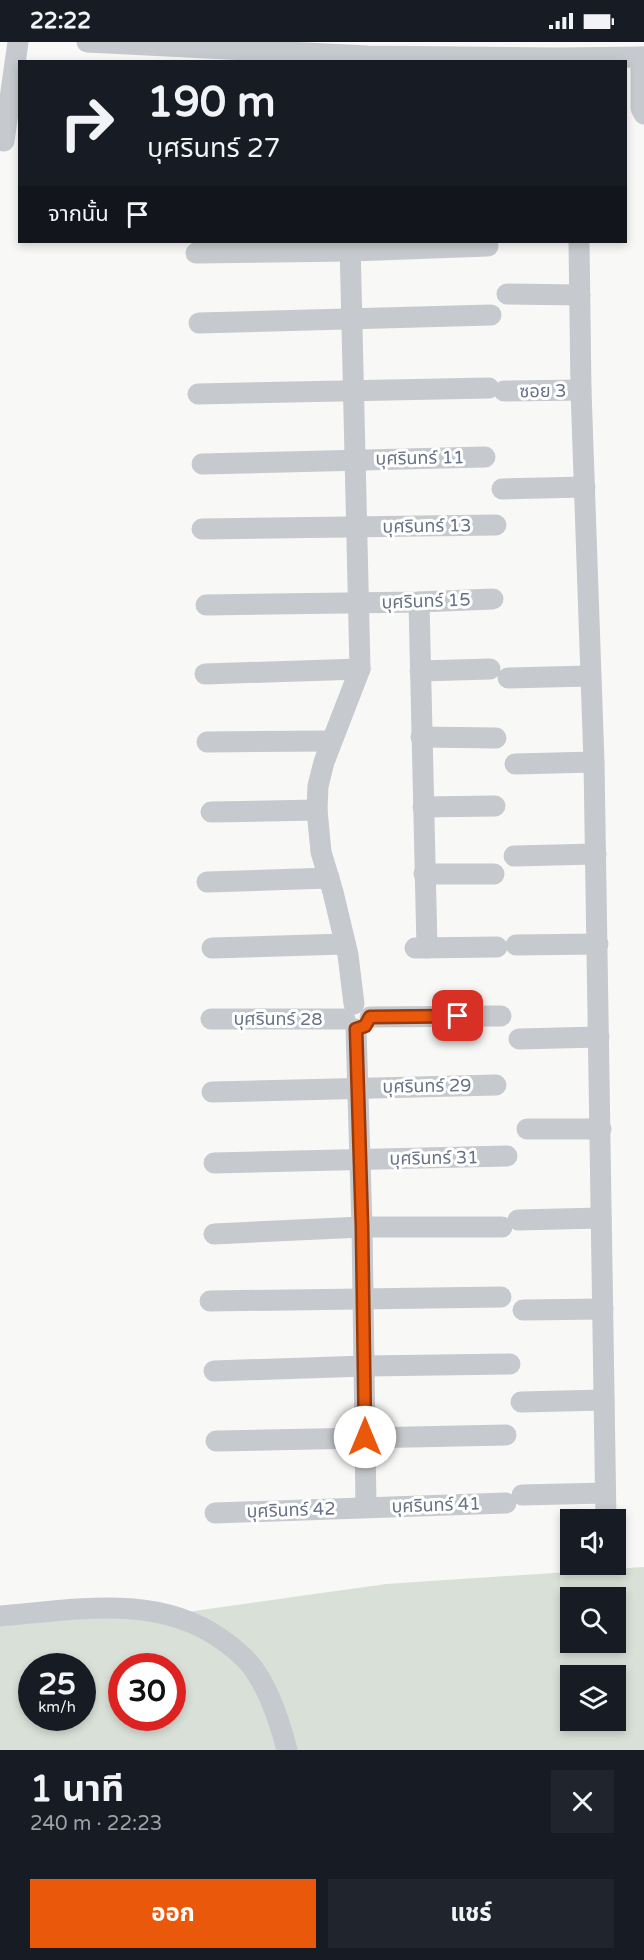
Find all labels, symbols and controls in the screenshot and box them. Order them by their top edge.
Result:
text: 22:22 [30,8,91,34]
text: 190 m [147,77,276,128]
icon: right [48,84,126,162]
text: บุศรินทร์ 27 [147,132,281,165]
icon: arrive [121,198,154,231]
text: จากนั้น [48,201,109,227]
street label: ซอย 3 [519,380,567,402]
street label: บุศรินทร์ 11 [375,446,465,470]
street label: บุศรินทร์ 13 [382,514,472,538]
street label: บุศรินทร์ 15 [381,588,471,614]
pin [432,990,483,1041]
icon: arrive [441,999,474,1032]
street label: บุศรินทร์ 28 [233,1008,323,1030]
street label: บุศรินทร์ 29 [382,1074,472,1098]
street label: บุศรินทร์ 31 [389,1146,479,1170]
position arrow [333,1405,397,1469]
street label: บุศรินทร์ 41 [391,1492,481,1518]
street label: บุศรินทร์ 42 [246,1497,336,1523]
map controls [560,1509,626,1731]
button: sound [560,1509,626,1575]
button: search [560,1587,626,1653]
speed limit sign: 30 [108,1653,186,1731]
button: layers [560,1665,626,1731]
text: 25 [38,1666,76,1703]
text: km/h [38,1698,76,1716]
text: 1 นาที [30,1768,124,1811]
button: close [551,1770,614,1833]
text: 240 m · 22:23 [30,1812,162,1836]
button: ออก [30,1879,316,1948]
button: แชร์ [328,1879,614,1948]

